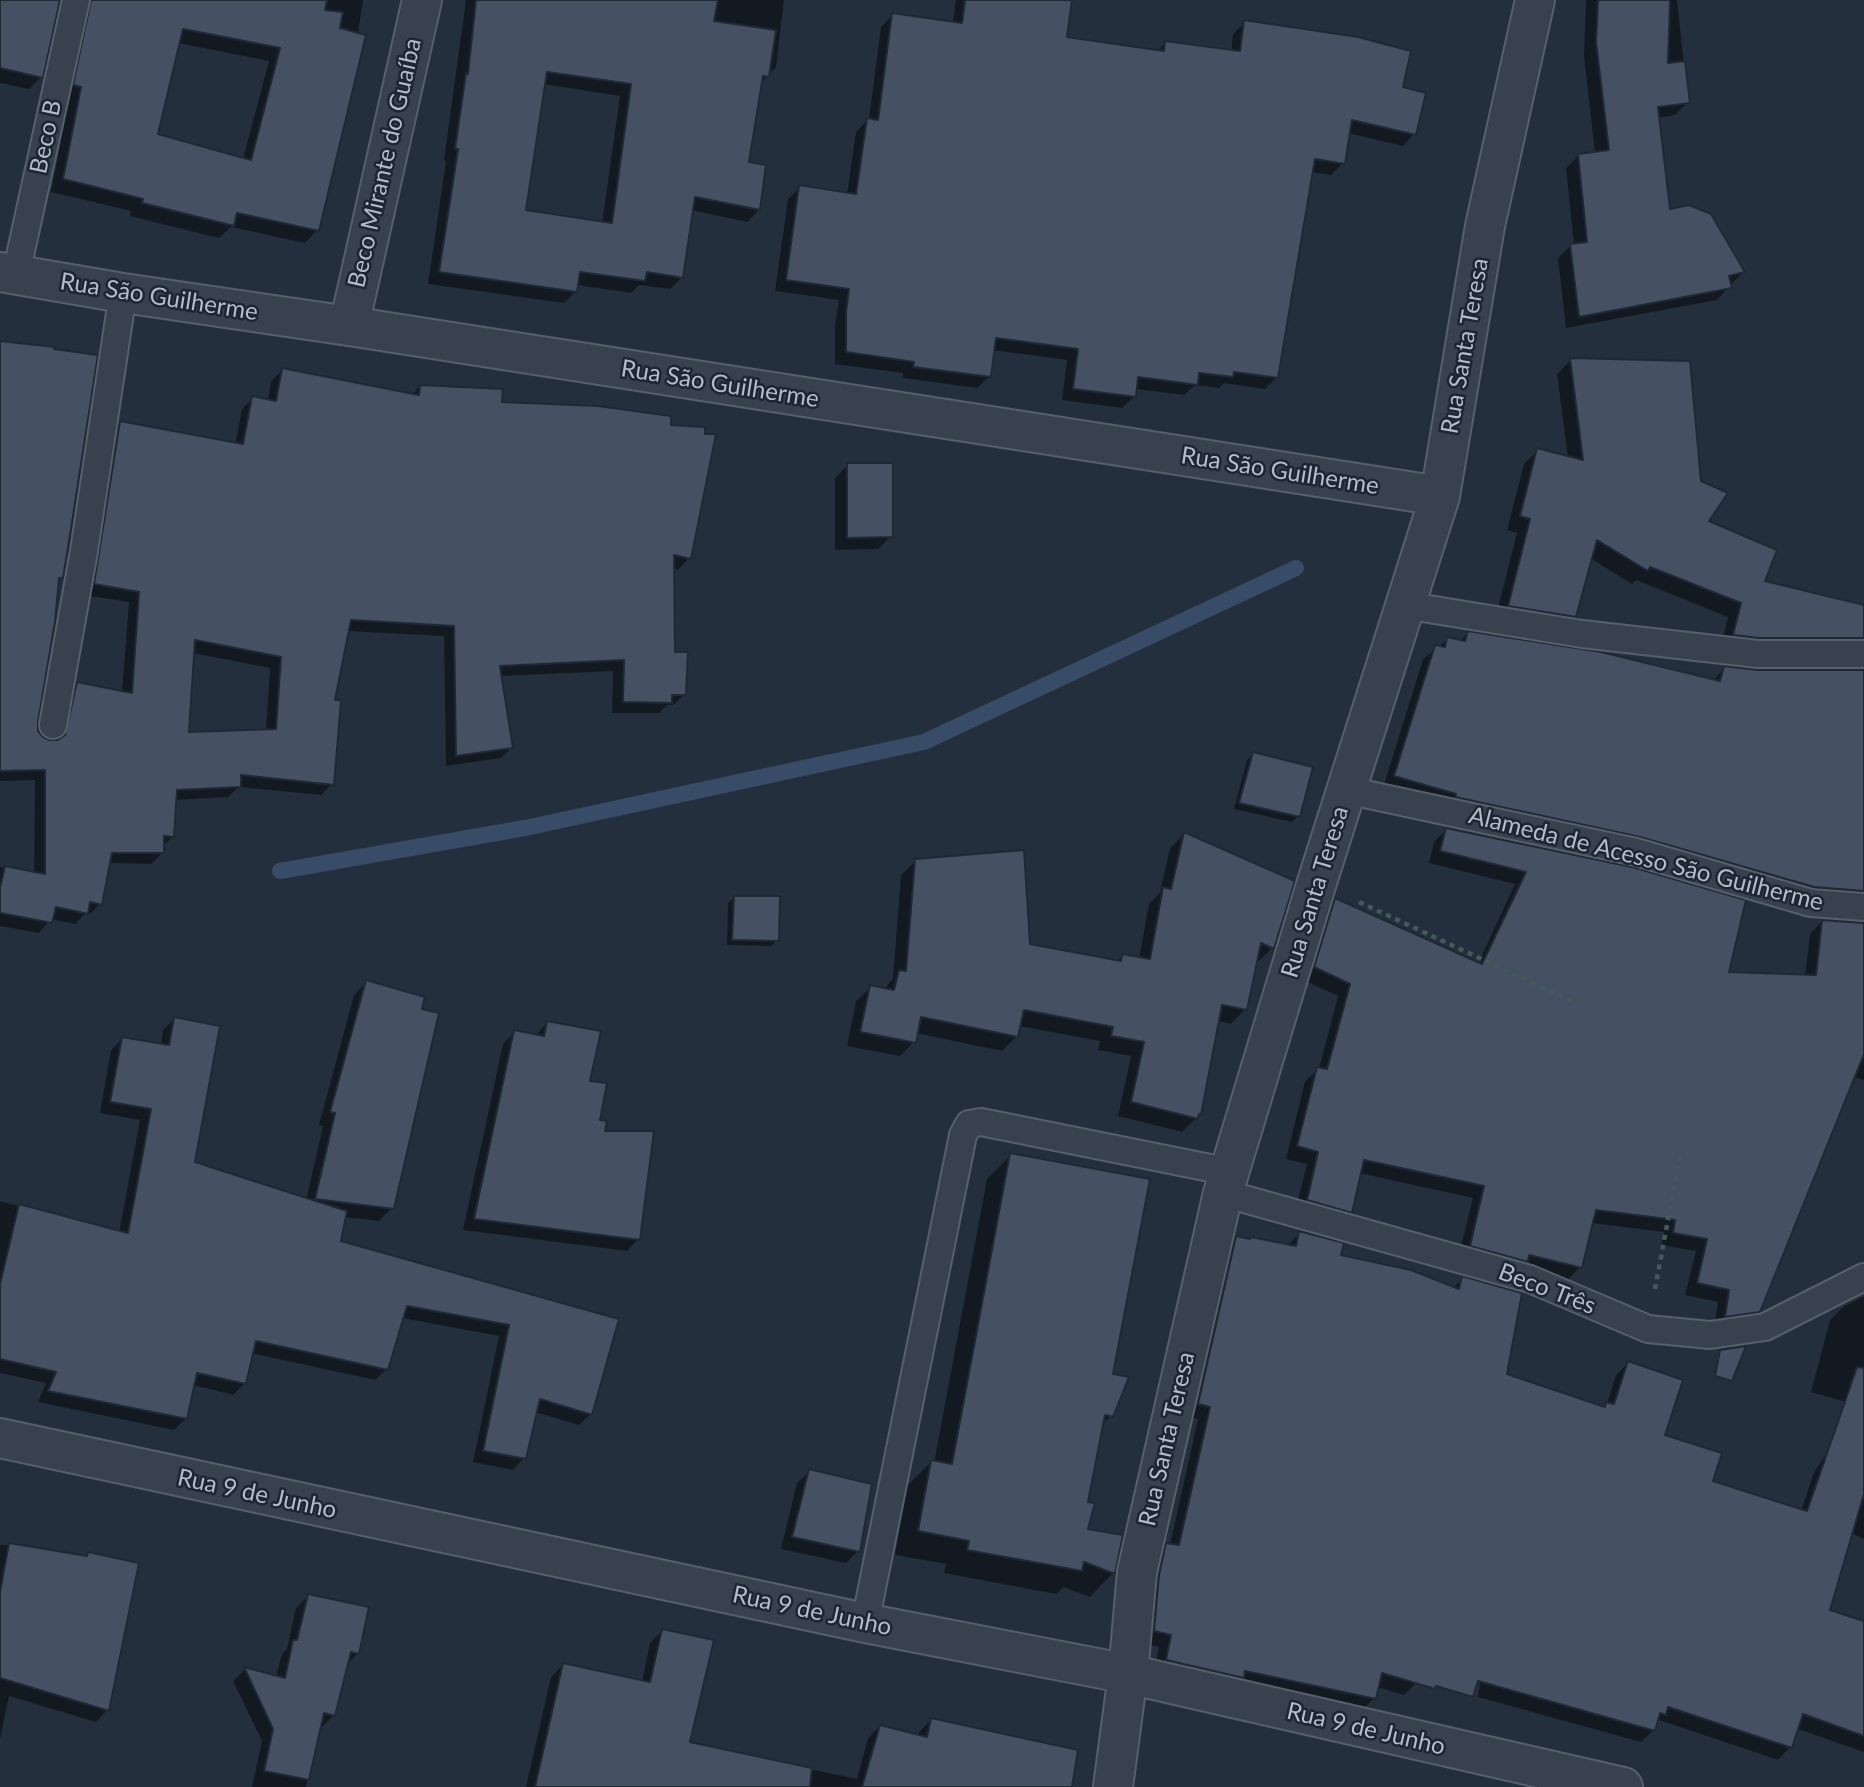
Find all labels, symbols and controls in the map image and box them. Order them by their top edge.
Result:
street label: Beco Mirante do Guaíba [342,35,428,291]
street label: Beco B [24,98,68,176]
street label: Rua Santa Teresa [1435,256,1495,436]
street label: Rua São Guilherme [58,267,260,327]
street label: Rua São Guilherme [619,354,821,414]
street label: Rua São Guilherme [1179,441,1381,501]
street label: Alameda de Acesso São Guilherme [1466,801,1826,917]
street label: Rua Santa Teresa [1275,803,1355,981]
street label: Beco Três [1494,1257,1600,1321]
street label: Rua Santa Teresa [1133,1349,1201,1529]
street label: Rua 9 de Junho [175,1463,339,1525]
street label: Rua 9 de Junho [730,1580,894,1642]
street label: Rua 9 de Junho [1284,1697,1448,1761]

